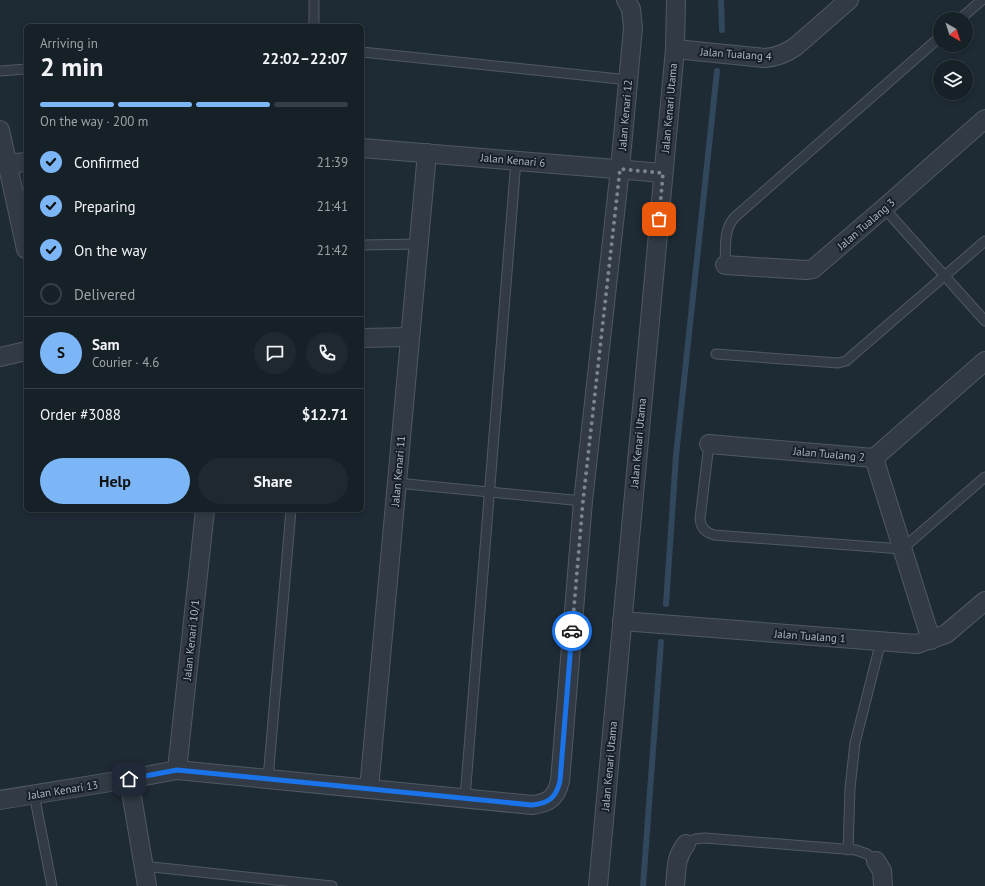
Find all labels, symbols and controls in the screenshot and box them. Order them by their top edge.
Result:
north arrow [933,12,973,52]
map controls [933,12,973,100]
text: Arriving in [40,35,98,52]
street label: Jalan Tualang 4 [699,44,772,63]
text: 22:02–22:07 [262,49,348,68]
text: 2 min [40,50,103,83]
button: layers [933,60,973,100]
street label: Jalan Kenari Utama [658,63,680,154]
street label: Jalan Kenari 12 [615,79,635,152]
text: On the way · 200 m [40,113,148,130]
street label: Jalan Kenari 6 [479,150,546,170]
icon: check [40,151,62,173]
text: Confirmed [74,153,139,172]
text: 21:39 [317,154,348,171]
icon: check [40,195,62,217]
street label: Jalan Tualang 3 [834,195,898,253]
text: Preparing [74,197,136,216]
text: 21:41 [317,198,348,215]
pin [642,202,676,236]
icon: bag [648,208,670,230]
icon: check [40,239,62,261]
text: On the way [74,241,147,260]
text: 21:42 [317,242,348,259]
text: Delivered [74,285,135,304]
button: chat [254,332,296,374]
button: phone [306,332,348,374]
text: Sam [92,335,119,354]
text: S [57,343,65,362]
text: Courier · 4.6 [92,354,159,371]
street label: Jalan Kenari Utama [627,398,649,489]
text: Order #3088 [40,405,121,424]
text: $12.71 [302,405,348,424]
street label: Jalan Kenari 11 [388,435,408,508]
street label: Jalan Tualang 2 [792,444,865,464]
button: Help [40,458,190,504]
button: Share [198,458,348,504]
street label: Jalan Kenari 10/1 [180,599,202,682]
courier [552,611,592,651]
icon: car [561,620,583,642]
street label: Jalan Tualang 1 [773,626,846,645]
street label: Jalan Kenari Utama [598,721,620,812]
pin [112,762,146,796]
icon: home [118,768,140,790]
street label: Jalan Kenari 13 [26,778,99,803]

